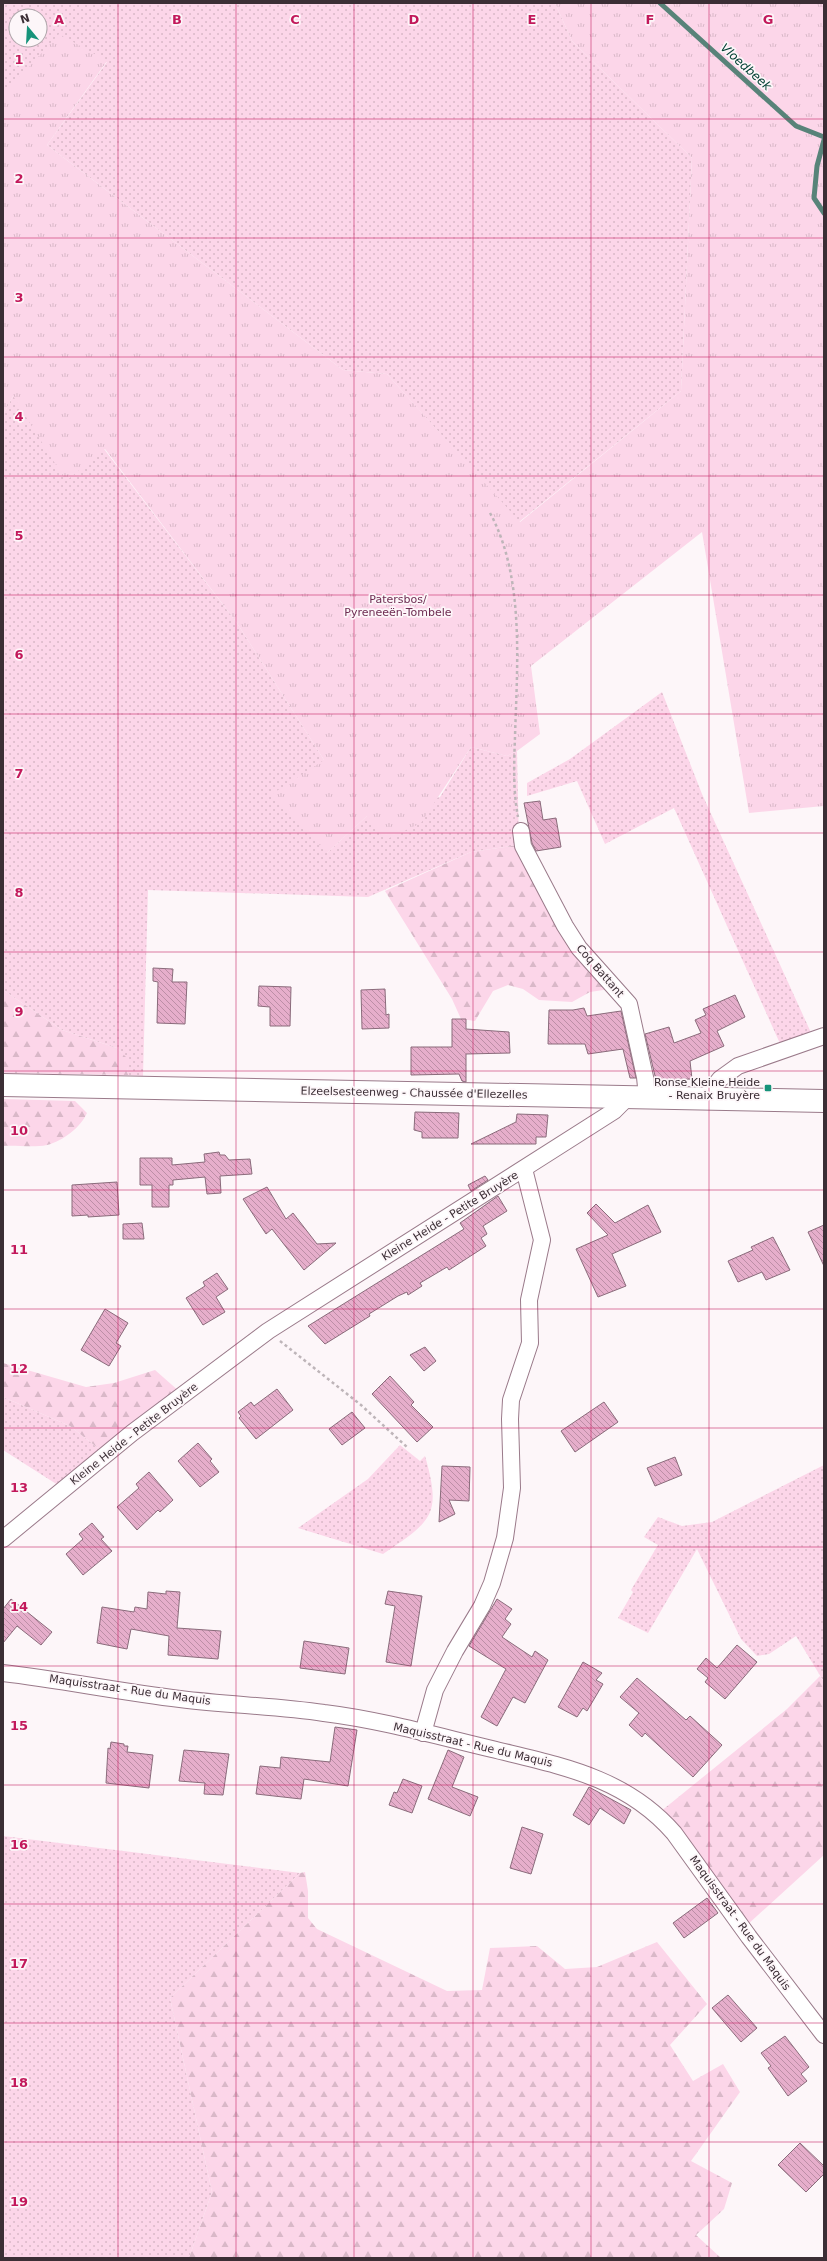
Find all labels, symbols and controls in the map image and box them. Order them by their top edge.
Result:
north arrow [8,8,48,48]
text: N [19,11,31,27]
text: A [54,12,64,27]
text: B [172,12,182,27]
text: C [290,12,300,27]
text: D [409,12,420,27]
text: E [528,12,536,27]
text: F [646,12,654,27]
text: G [763,12,773,27]
water label: Vloedbeek [718,41,775,94]
text: 1 [14,52,24,67]
text: 2 [14,171,24,186]
text: 3 [14,290,24,305]
text: 4 [14,409,24,424]
text: 5 [14,528,24,543]
park label: Patersbos/ Pyreneeën-Tombele [344,593,452,619]
text: 6 [14,647,24,662]
text: 7 [14,766,24,781]
text: 8 [14,885,24,900]
street label: Coq Battant [574,942,627,1001]
text: 9 [14,1004,24,1019]
place label: Ronse Kleine Heide - Renaix Bruyère [654,1076,760,1102]
marker: Ronse Kleine Heide - Renaix Bruyère [763,1083,773,1093]
street label: Elzeelsesteenweg - Chaussée d'Ellezelles [300,1085,528,1101]
text: 10 [10,1123,28,1138]
street label: Kleine Heide - Petite Bruyère [379,1168,521,1264]
text: 11 [10,1242,28,1257]
text: 12 [10,1361,28,1376]
street label: Kleine Heide - Petite Bruyère [68,1380,201,1488]
text: 13 [10,1480,28,1495]
text: 14 [10,1599,28,1614]
street label: Maquisstraat - Rue du Maquis [48,1672,212,1708]
text: 15 [10,1718,28,1733]
street label: Maquisstraat - Rue du Maquis [392,1720,554,1770]
text: 16 [10,1837,28,1852]
street label: Maquisstraat - Rue du Maquis [687,1853,793,1993]
text: 17 [10,1956,28,1971]
text: 18 [10,2075,28,2090]
text: 19 [10,2194,28,2209]

